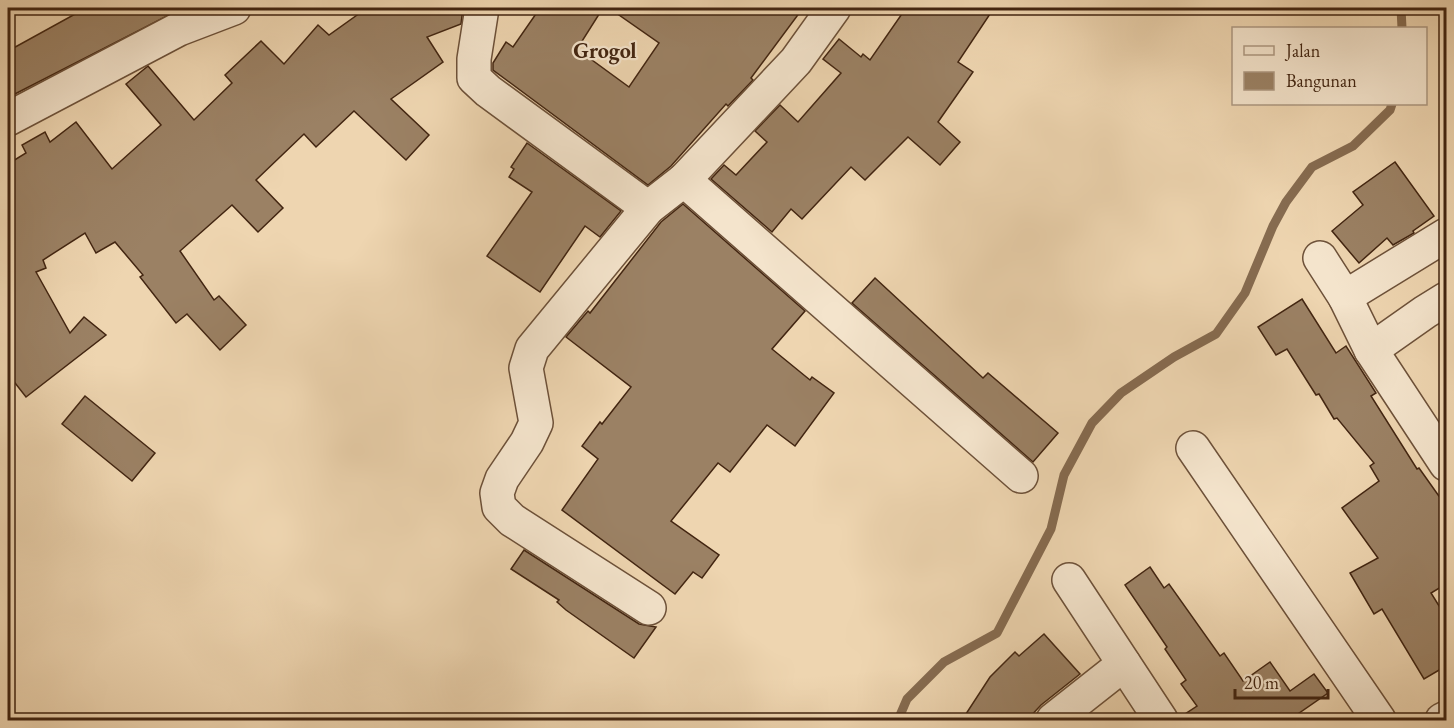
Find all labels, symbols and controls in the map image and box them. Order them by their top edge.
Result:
legend [1232,27,1427,105]
district label: Grogol [573,36,637,65]
text: Jalan [1284,39,1321,62]
text: Bangunan [1286,69,1357,92]
scale bar [1235,662,1328,700]
text: 20 m [1244,671,1279,694]

